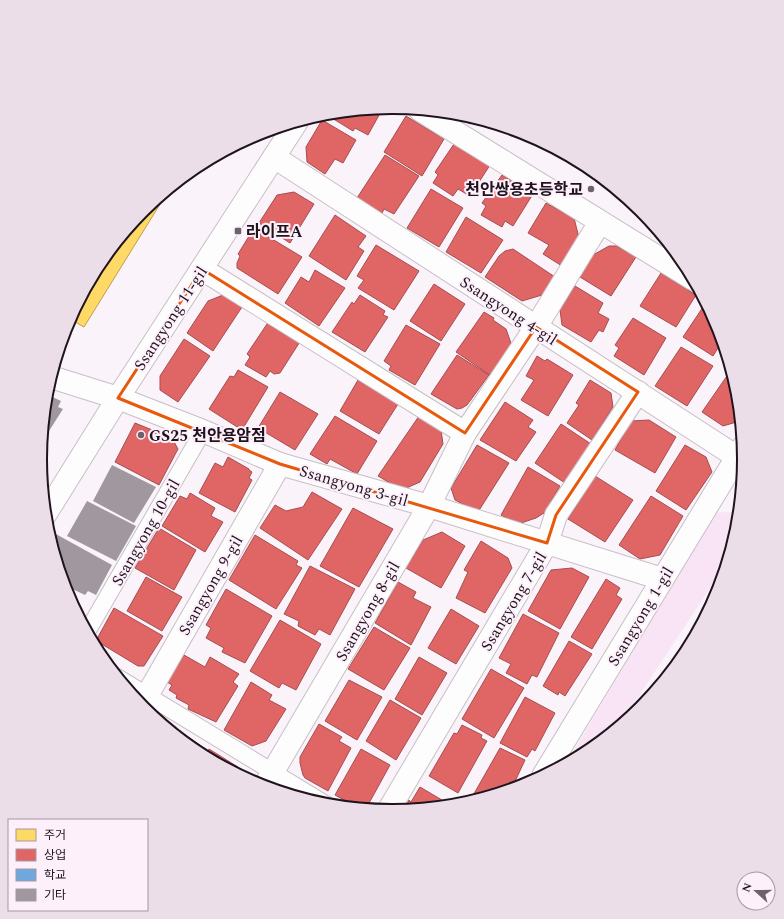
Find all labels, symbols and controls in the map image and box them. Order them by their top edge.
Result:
place label: 천안쌍용초등학교 [465,178,583,202]
marker: 천안쌍용초등학교 [586,184,596,194]
place label: 라이프A [246,220,303,244]
marker: 라이프A [233,226,243,236]
street label: Ssangyong 11-gil [128,262,214,375]
street label: Ssangyong 4-gil [455,270,562,351]
place label: GS25 천안용암점 [149,424,266,448]
marker: GS25 천안용암점 [136,430,146,440]
street label: Ssangyong 3-gil [297,459,411,513]
street label: Ssangyong 10-gil [105,474,186,591]
street label: Ssangyong 9-gil [172,531,249,640]
street label: Ssangyong 7-gil [475,547,553,656]
street label: Ssangyong 8-gil [329,557,406,666]
street label: Ssangyong 1-gil [602,562,680,671]
legend [8,819,148,911]
text: 주거 [44,826,66,845]
text: 상업 [44,846,66,865]
text: 학교 [44,866,66,885]
north arrow [736,871,776,911]
text: N [738,880,757,895]
text: 기타 [44,886,66,905]

